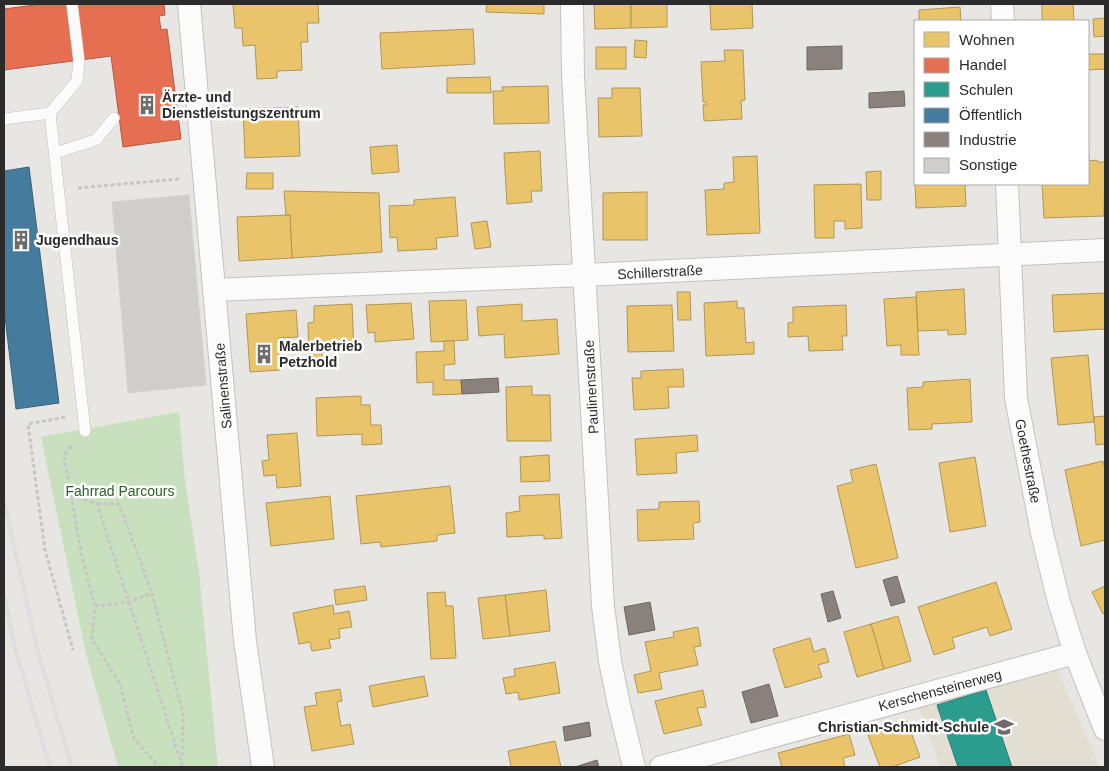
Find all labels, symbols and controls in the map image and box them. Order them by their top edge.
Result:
legend [914,20,1089,185]
text: Wohnen [959,31,1015,48]
text: Handel [959,56,1007,73]
text: Schulen [959,81,1013,98]
place label: Ärzte- und Dienstleistungszentrum [162,89,321,121]
building icon: Ärzte- und Dienstleistungszentrum [136,94,158,116]
text: Öffentlich [959,106,1022,123]
text: Industrie [959,131,1017,148]
text: Sonstige [959,156,1017,173]
building icon: Jugendhaus [10,229,32,251]
place label: Jugendhaus [36,232,119,248]
street label: Schillerstraße [617,262,703,282]
place label: Malerbetrieb Petzhold [279,338,362,370]
street label: Paulinenstraße [581,339,601,434]
street label: Salinenstraße [211,342,235,430]
building icon: Malerbetrieb Petzhold [253,343,275,365]
street label: Goethestraße [1012,417,1044,505]
park label: Fahrrad Parcours [66,483,174,499]
street label: Kerschensteinerweg [877,666,1003,714]
school or university icon: Christian-Schmidt-Schule [993,716,1015,738]
place label: Christian-Schmidt-Schule [818,719,989,735]

